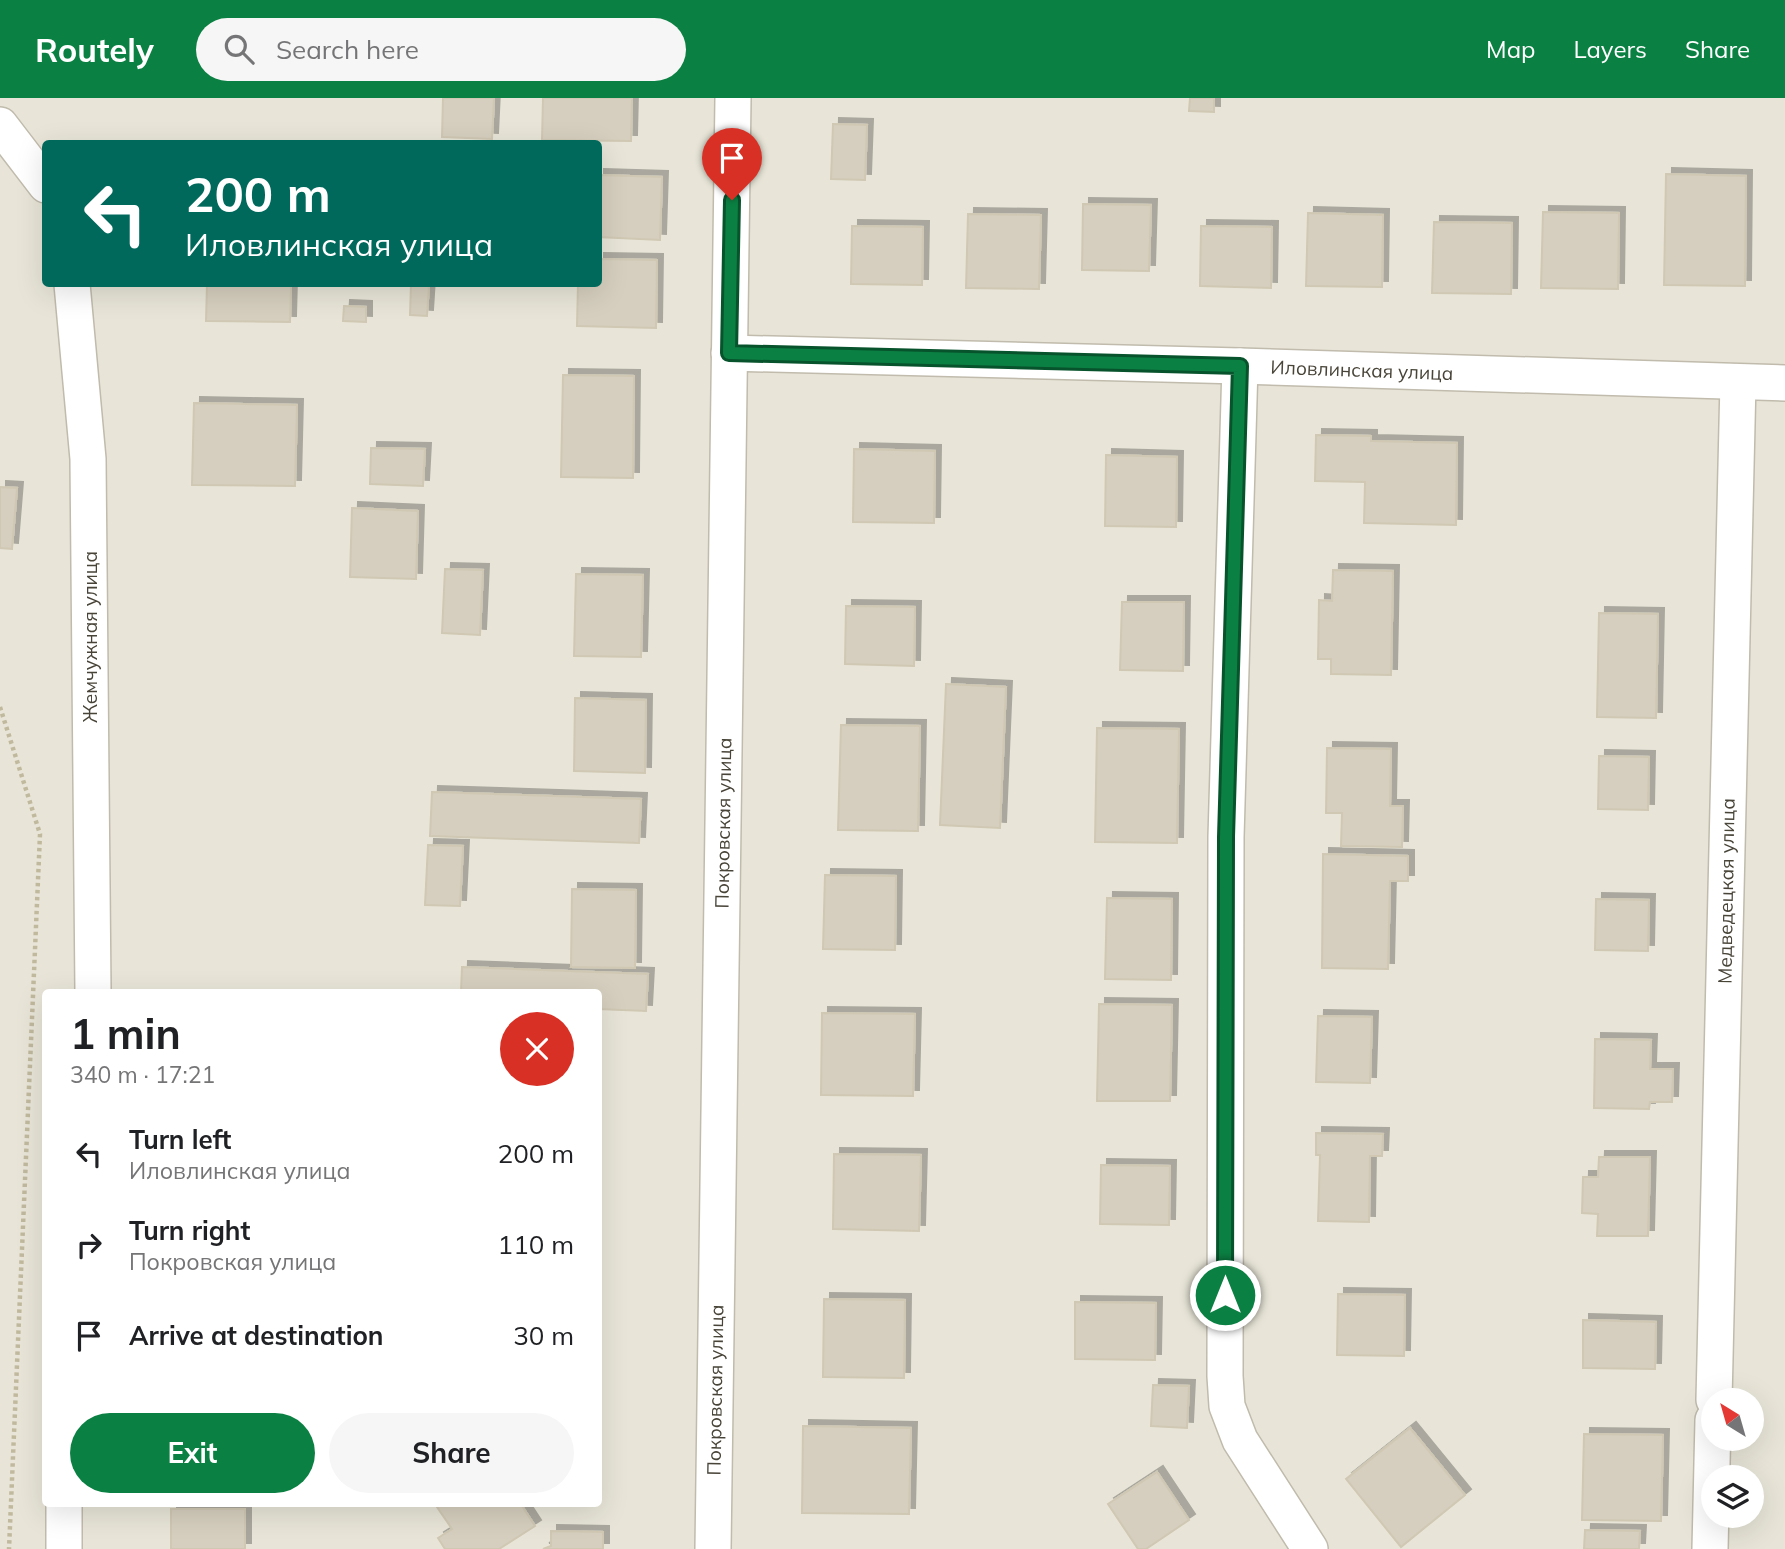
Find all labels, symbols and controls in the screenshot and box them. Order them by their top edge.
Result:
search box [196,18,686,81]
text: Routely [35,29,154,70]
icon: search [220,30,258,68]
text: Search here [276,33,419,66]
text: Map [1486,34,1535,64]
text: Layers [1573,34,1647,64]
text: Share [1685,34,1750,64]
pin [702,128,762,200]
icon: arrive [713,139,751,177]
text: 200 m [185,163,331,224]
icon: left [70,168,161,259]
text: Иловлинская улица [185,224,493,264]
street label: Иловлинская улица [1270,355,1454,385]
street label: Жемчужная улица [78,551,102,723]
street label: Покровская улица [710,737,736,909]
street label: Медведецкая улица [1712,798,1740,984]
text: 1 min [70,1007,181,1060]
button: close [500,1012,574,1086]
text: 340 m · 17:21 [70,1060,215,1089]
text: Turn left [129,1123,231,1156]
icon: left [70,1135,108,1173]
text: 200 m [498,1137,574,1170]
text: Иловлинская улица [129,1156,351,1185]
text: Turn right [129,1214,250,1247]
icon: right [70,1226,108,1264]
text: 110 m [498,1228,574,1261]
text: Покровская улица [129,1247,336,1276]
position arrow [1188,1258,1262,1332]
street label: Покровская улица [702,1304,728,1476]
icon: arrive [70,1317,108,1355]
text: Arrive at destination [129,1319,384,1352]
text: 30 m [513,1319,574,1352]
north arrow [1701,1388,1764,1451]
map controls [1701,1388,1764,1528]
button: Exit [70,1413,315,1493]
button: Share [329,1413,574,1493]
button: layers [1701,1465,1764,1528]

